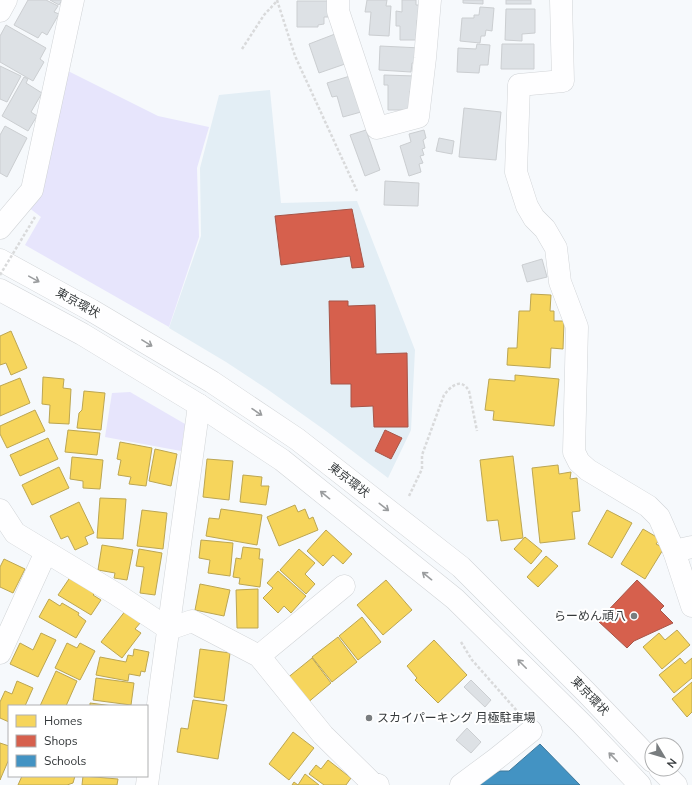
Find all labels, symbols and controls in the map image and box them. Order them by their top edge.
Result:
one-way arrow [28,275,40,283]
street label: 東京環状 [53,284,103,322]
one-way arrow [141,340,153,348]
one-way arrow [251,408,262,416]
street label: 東京環状 [325,459,373,501]
one-way arrow [320,490,331,499]
one-way arrow [378,502,389,511]
one-way arrow [421,572,432,580]
place label: らーめん頑八 [554,608,626,624]
marker: らーめん頑八 [629,611,639,621]
one-way arrow [517,660,527,669]
street label: 東京環状 [568,673,612,719]
legend [8,705,148,777]
place label: スカイパーキング 月極駐車場 [377,710,536,726]
text: Homes [44,713,82,729]
marker: スカイパーキング 月極駐車場 [364,713,374,723]
text: Shops [44,733,78,749]
north arrow [644,737,684,777]
one-way arrow [608,752,618,762]
text: Schools [44,753,87,769]
text: N [663,755,680,771]

